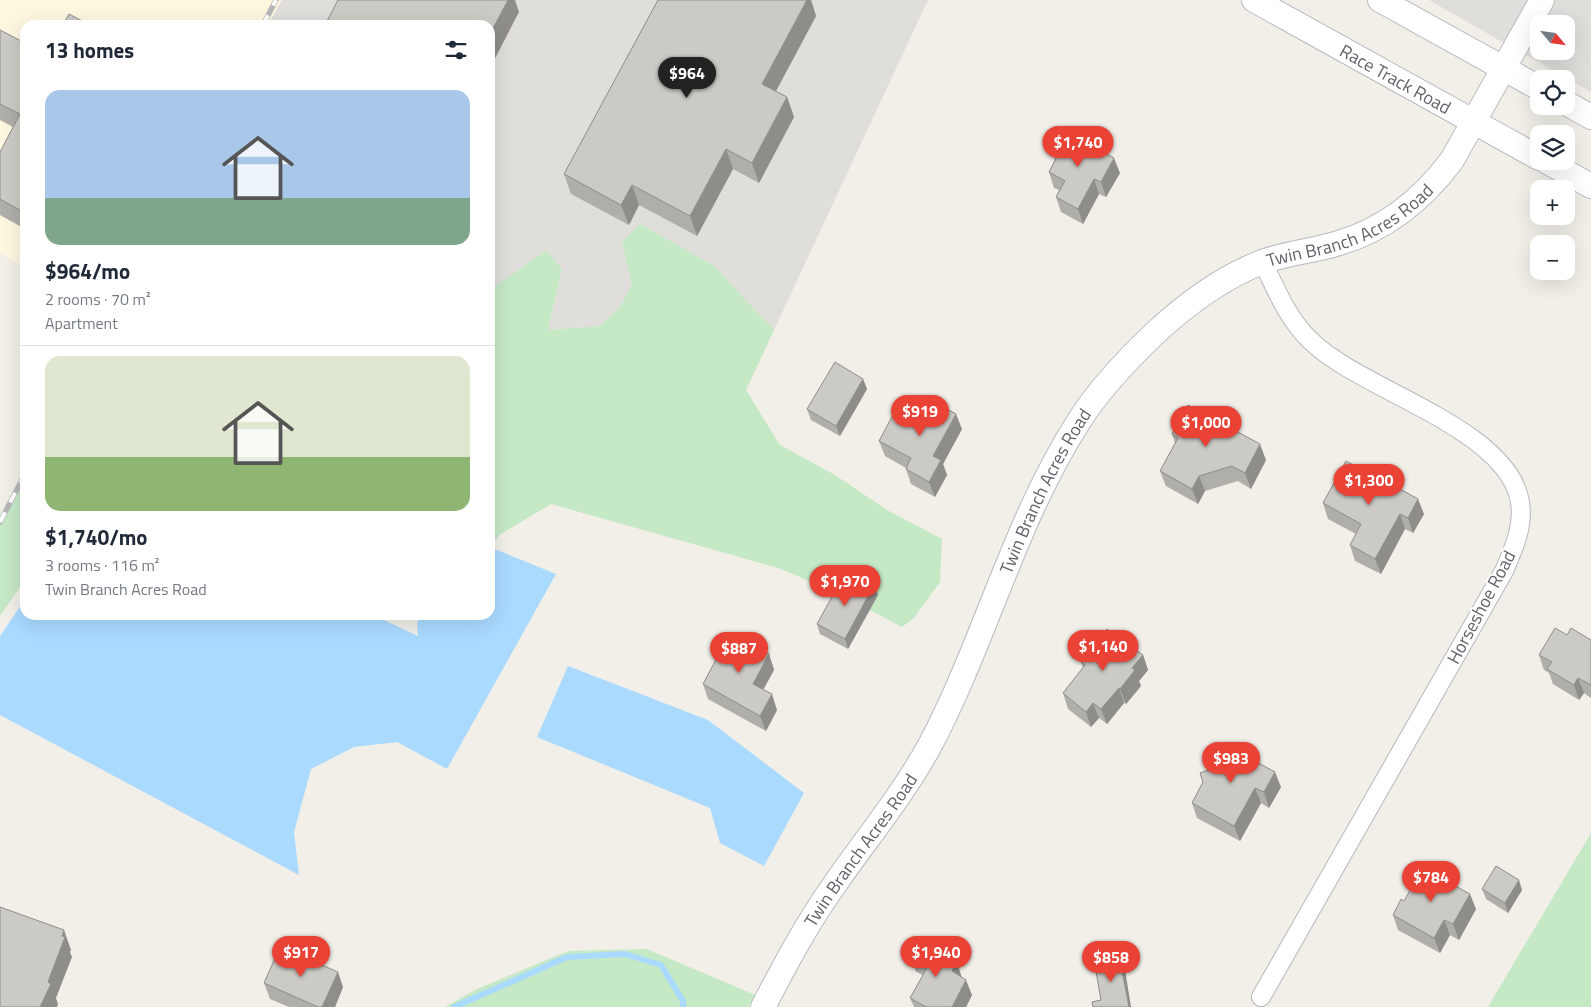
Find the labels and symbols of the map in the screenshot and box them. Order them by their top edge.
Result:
north arrow [1530,15,1575,60]
street label: Race Track Road [1335,37,1456,120]
pin: $964 [657,56,717,99]
pin: $1,740 [1037,126,1119,168]
street label: Twin Branch Acres Road [1263,177,1439,273]
pin: $919 [890,394,950,437]
street label: Twin Branch Acres Road [992,403,1097,578]
pin: $1,000 [1165,406,1247,448]
pin: $1,300 [1328,464,1410,506]
street label: Horseshoe Road [1440,546,1522,668]
pin: $1,970 [804,564,886,607]
pin: $1,140 [1062,630,1144,672]
pin: $887 [709,632,769,674]
pin: $983 [1201,742,1261,784]
street label: Twin Branch Acres Road [797,768,924,932]
pin: $784 [1401,860,1461,903]
pin: $917 [271,936,331,978]
pin: $1,940 [895,936,977,978]
pin: $858 [1081,940,1141,983]

